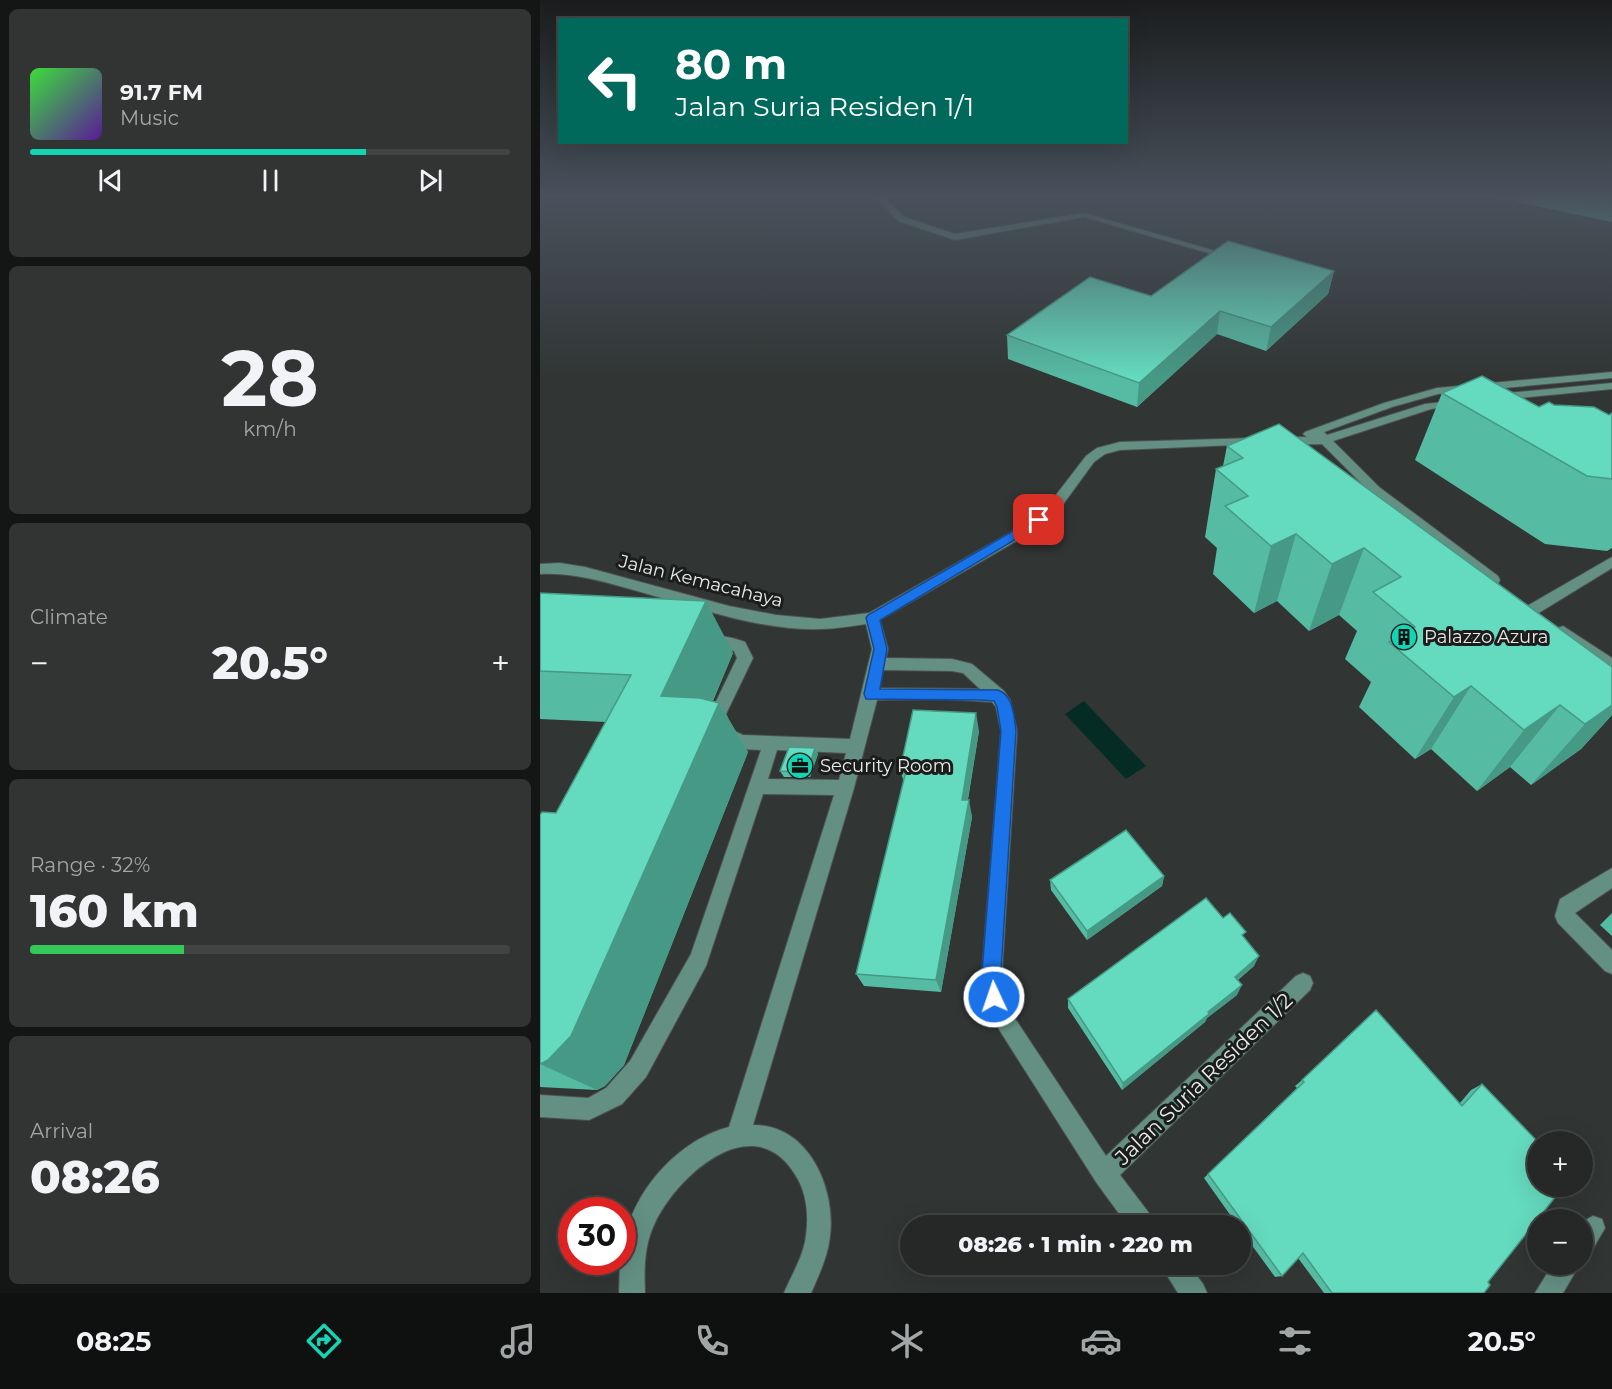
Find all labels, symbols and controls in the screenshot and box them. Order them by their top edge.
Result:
text: 80 m [675,38,787,90]
icon: left [576,42,654,120]
text: 91.7 FM [120,79,203,106]
text: Jalan Suria Residen 1/1 [675,90,974,123]
text: Music [120,106,179,130]
icon: previous [94,164,127,197]
icon: pause [254,164,287,197]
icon: next [414,164,447,197]
text: 28 [221,330,319,426]
text: km/h [243,417,297,441]
pin [1013,494,1064,545]
icon: arrive [1022,503,1055,536]
street label: Jalan Kemacahaya [616,550,785,612]
text: Climate [30,605,108,629]
building icon: Palazzo Azura [1389,622,1419,652]
place label: Palazzo Azura [1424,626,1548,648]
text: 20.5° [212,635,328,690]
text: − [30,643,49,683]
text: + [491,643,510,683]
office icon: Security Room [785,751,815,781]
place label: Security Room [820,755,952,777]
text: Range · 32% [30,853,150,877]
text: 160 km [30,883,199,938]
position arrow [962,965,1026,1029]
street label: Jalan Suria Residen 1/2 [1109,987,1297,1170]
text: Arrival [30,1119,93,1143]
map controls [1527,1131,1593,1275]
button: + [1527,1131,1593,1197]
text: 08:26 [30,1149,160,1204]
speed limit sign: 30 [558,1197,636,1275]
button: − [1527,1209,1593,1275]
text: 08:26 · 1 min · 220 m [958,1231,1193,1258]
icon: directions [303,1320,345,1362]
icon: music [497,1320,539,1362]
icon: phone [691,1320,733,1362]
icon: climate [886,1320,928,1362]
icon: car [1080,1320,1122,1362]
icon: filters [1274,1320,1316,1362]
text: 08:25 [76,1325,151,1358]
text: 20.5° [1468,1325,1536,1358]

